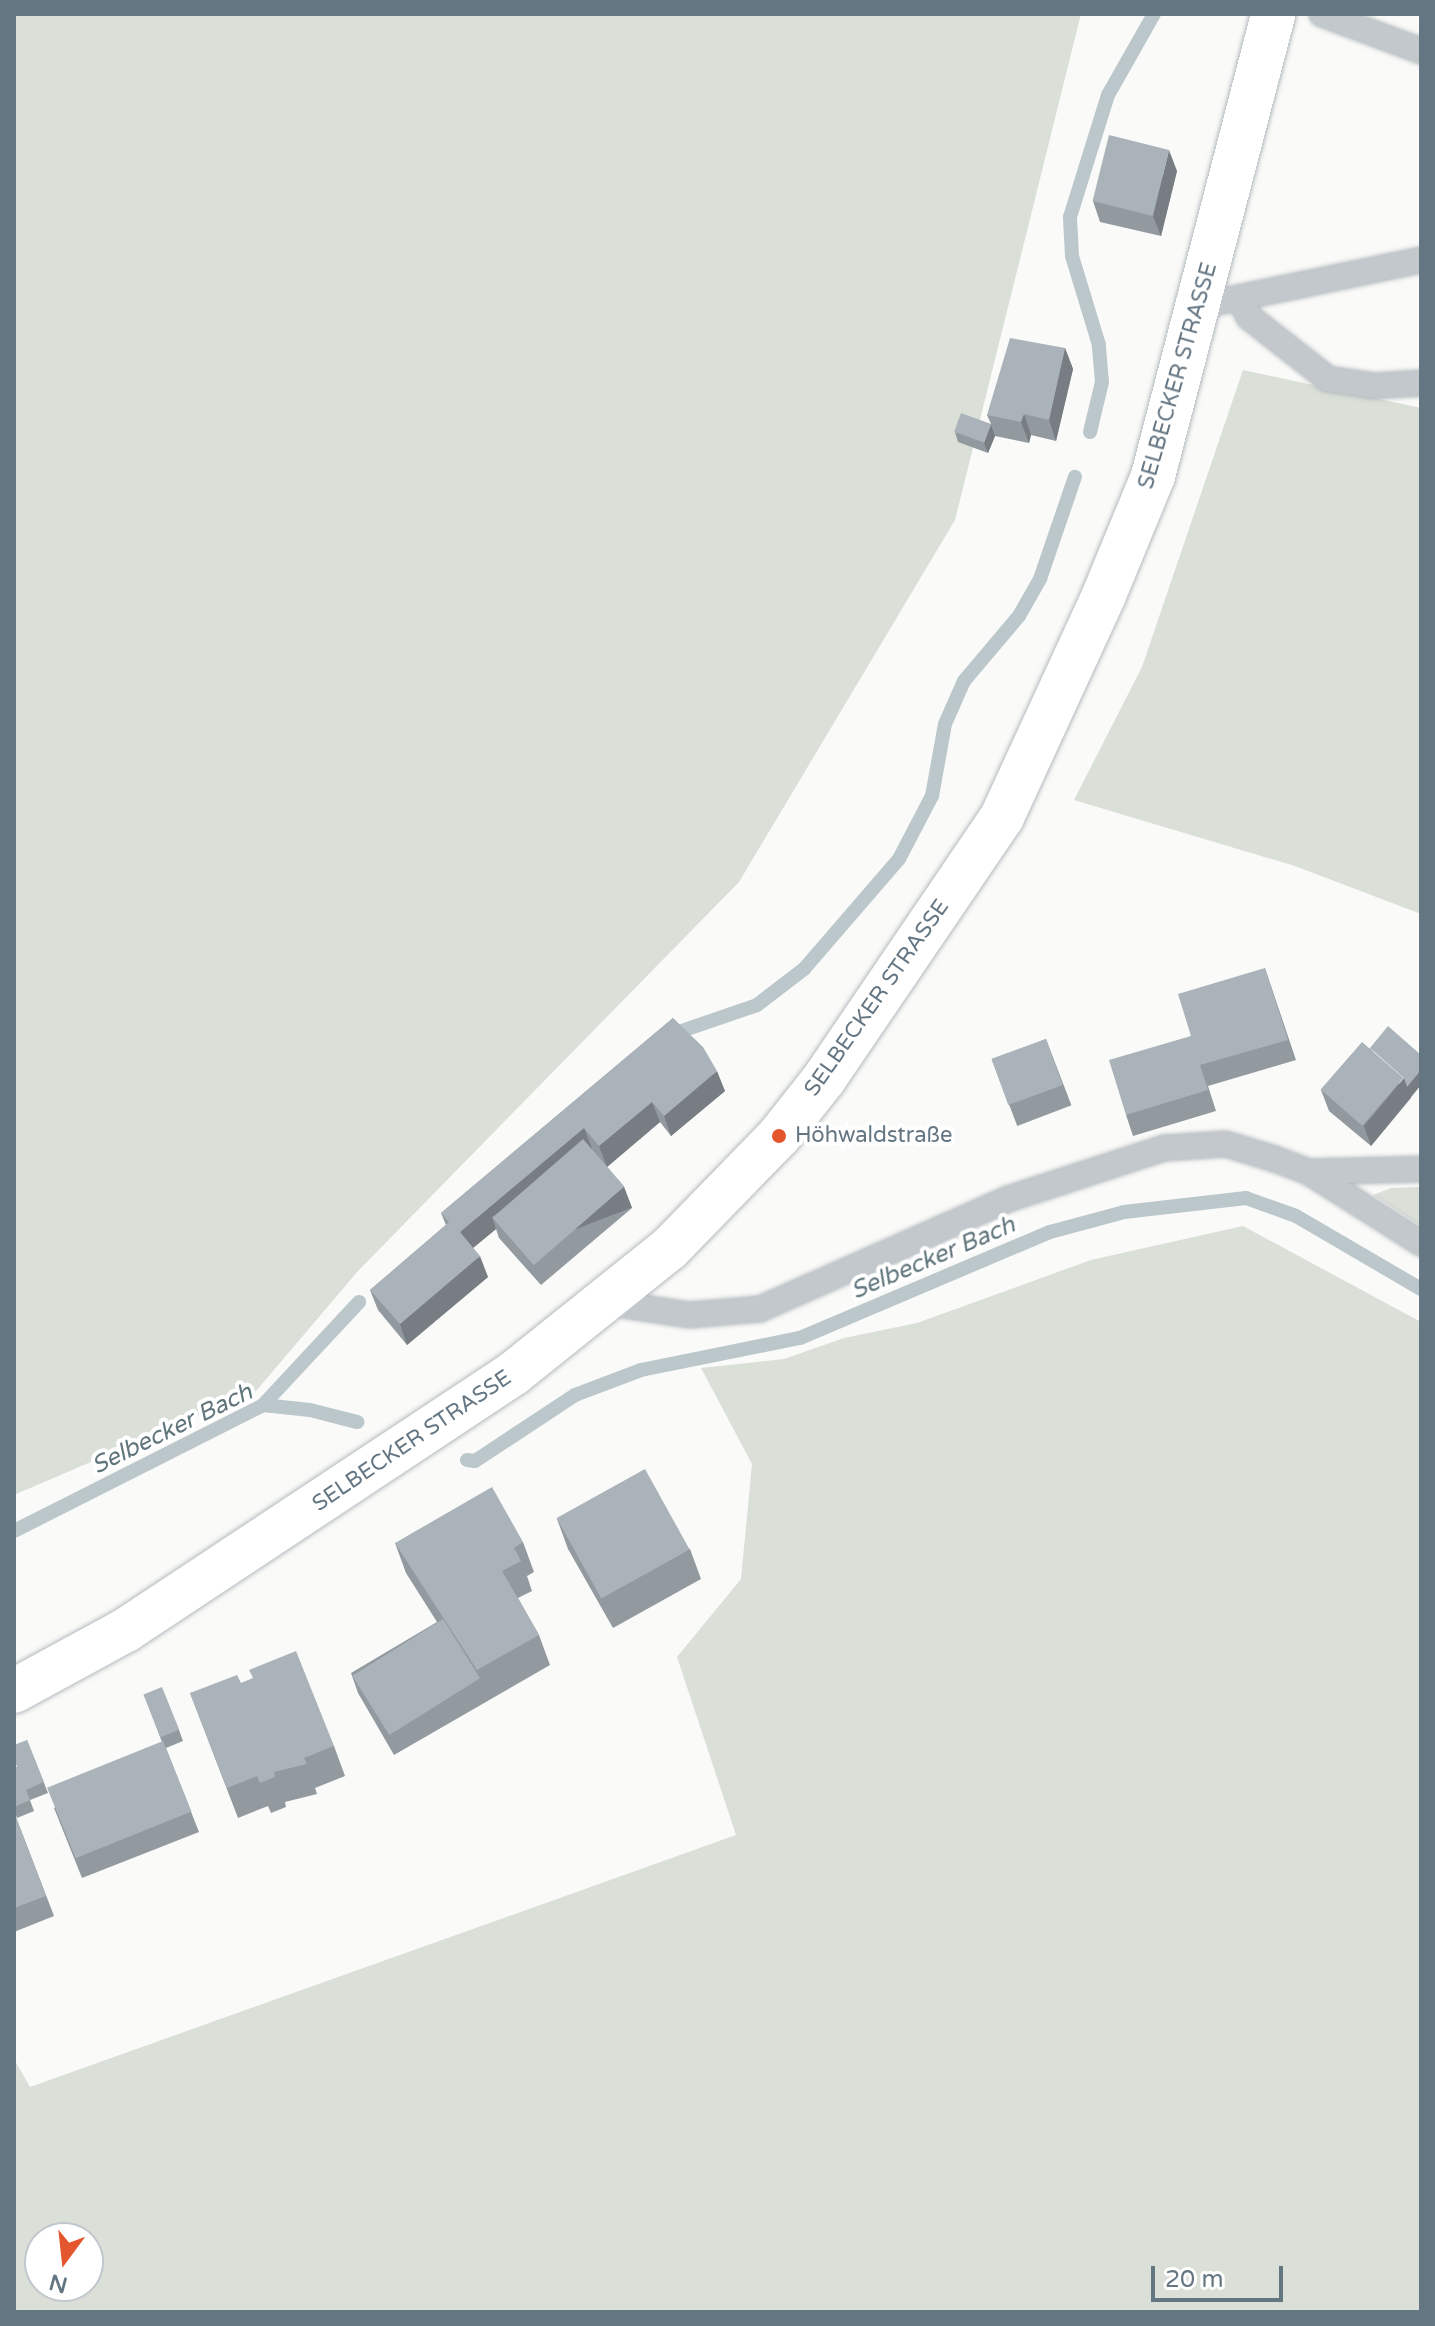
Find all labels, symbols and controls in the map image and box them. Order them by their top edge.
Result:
street label: SELBECKER STRASSE [1133,260,1223,492]
street label: SELBECKER STRASSE [799,895,955,1101]
place label: Höhwaldstraße [795,1123,952,1149]
marker: Höhwaldstraße [770,1127,788,1145]
water label: Selbecker Bach [847,1211,1019,1305]
street label: SELBECKER STRASSE [308,1365,516,1517]
water label: Selbecker Bach [87,1378,257,1480]
north arrow [24,2222,104,2302]
scale bar [1155,2250,1287,2300]
text: 20 m [1165,2265,1223,2294]
text: N [46,2268,70,2298]

